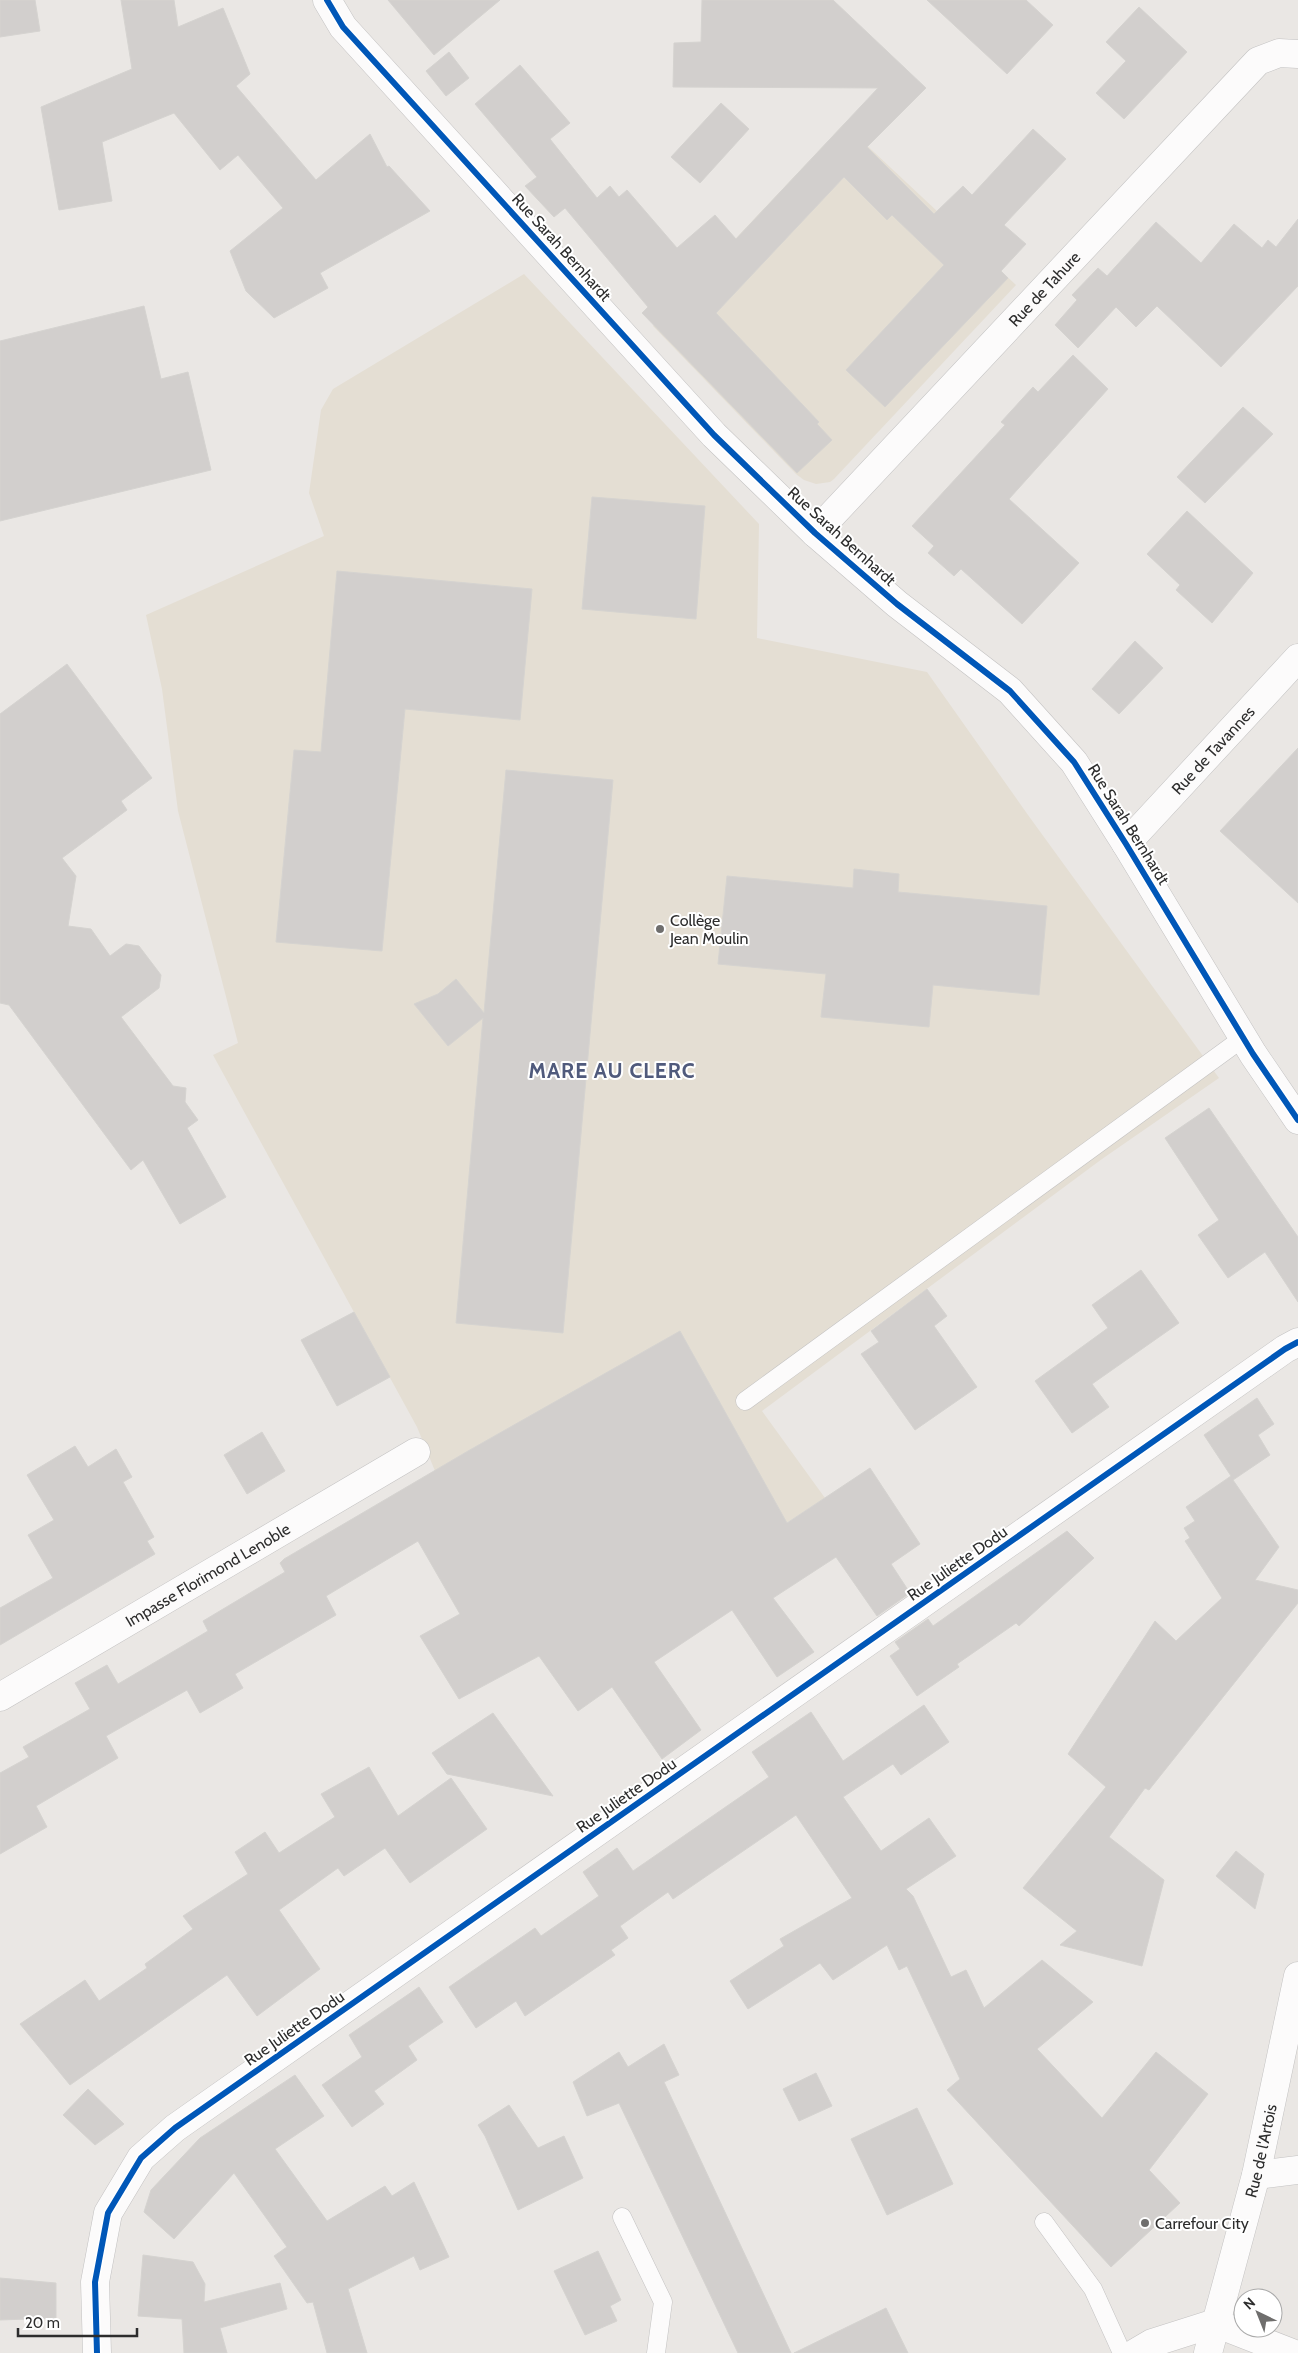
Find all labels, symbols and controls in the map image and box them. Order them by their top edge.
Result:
street label: Rue Sarah Bernhardt [508,189,616,306]
street label: Rue de Tahure [1005,248,1084,330]
street label: Rue Sarah Bernhardt [784,483,900,590]
street label: Rue de Tavannes [1168,702,1259,798]
street label: Rue Sarah Bernhardt [1084,760,1174,889]
place label: Collège Jean Moulin [669,911,748,948]
marker: Collège Jean Moulin [654,923,666,935]
district label: MARE AU CLERC [528,1058,696,1083]
street label: Impasse Florimond Lenoble [122,1519,294,1631]
street label: Rue Juliette Dodu [904,1522,1011,1605]
street label: Rue Juliette Dodu [573,1754,680,1837]
street label: Rue Juliette Dodu [241,1987,348,2070]
street label: Rue de l'Artois [1241,2102,1281,2200]
place label: Carrefour City [1155,2214,1249,2233]
marker: Carrefour City [1139,2217,1151,2229]
north arrow [1233,2288,1283,2338]
text: N [1239,2294,1259,2313]
scale bar [18,2306,136,2338]
text: 20 m [25,2314,60,2332]

